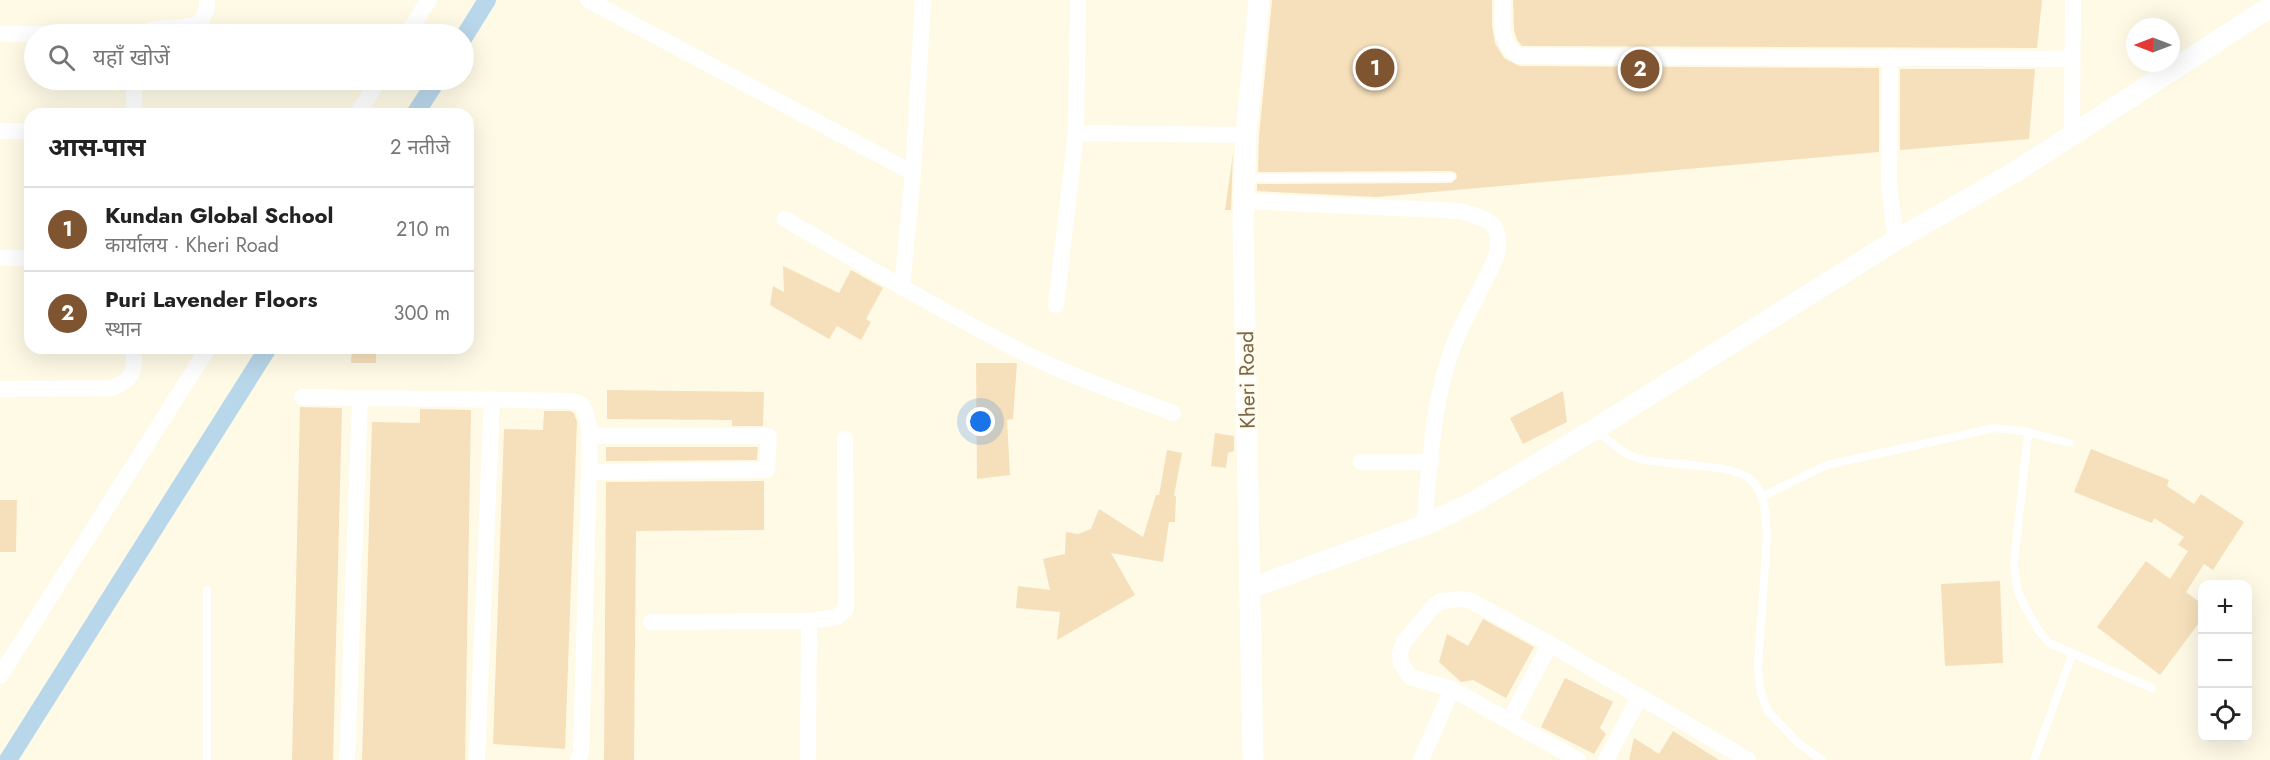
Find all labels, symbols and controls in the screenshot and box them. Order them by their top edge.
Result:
north arrow [2126,18,2180,72]
search box [24,24,474,90]
icon: search [45,41,78,74]
text: यहाँ खोजें [93,41,170,73]
pin: 1 [1356,46,1394,90]
pin: 2 [1620,46,1660,92]
text: आस-पास [48,128,146,166]
text: 2 नतीजे [390,133,450,162]
text: Kundan Global School [105,199,334,231]
text: 1 [62,215,73,244]
text: 210 m [396,215,450,244]
text: कार्यालय · Kheri Road [105,231,279,260]
text: Puri Lavender Floors [105,283,317,315]
text: 2 [61,299,74,328]
text: 300 m [393,299,450,328]
text: स्थान [105,315,141,344]
street label: Kheri Road [1231,331,1263,429]
your location [966,407,995,436]
map controls [2198,580,2252,742]
button: + [2198,580,2252,634]
button: − [2198,634,2252,688]
button: locate [2198,688,2252,742]

